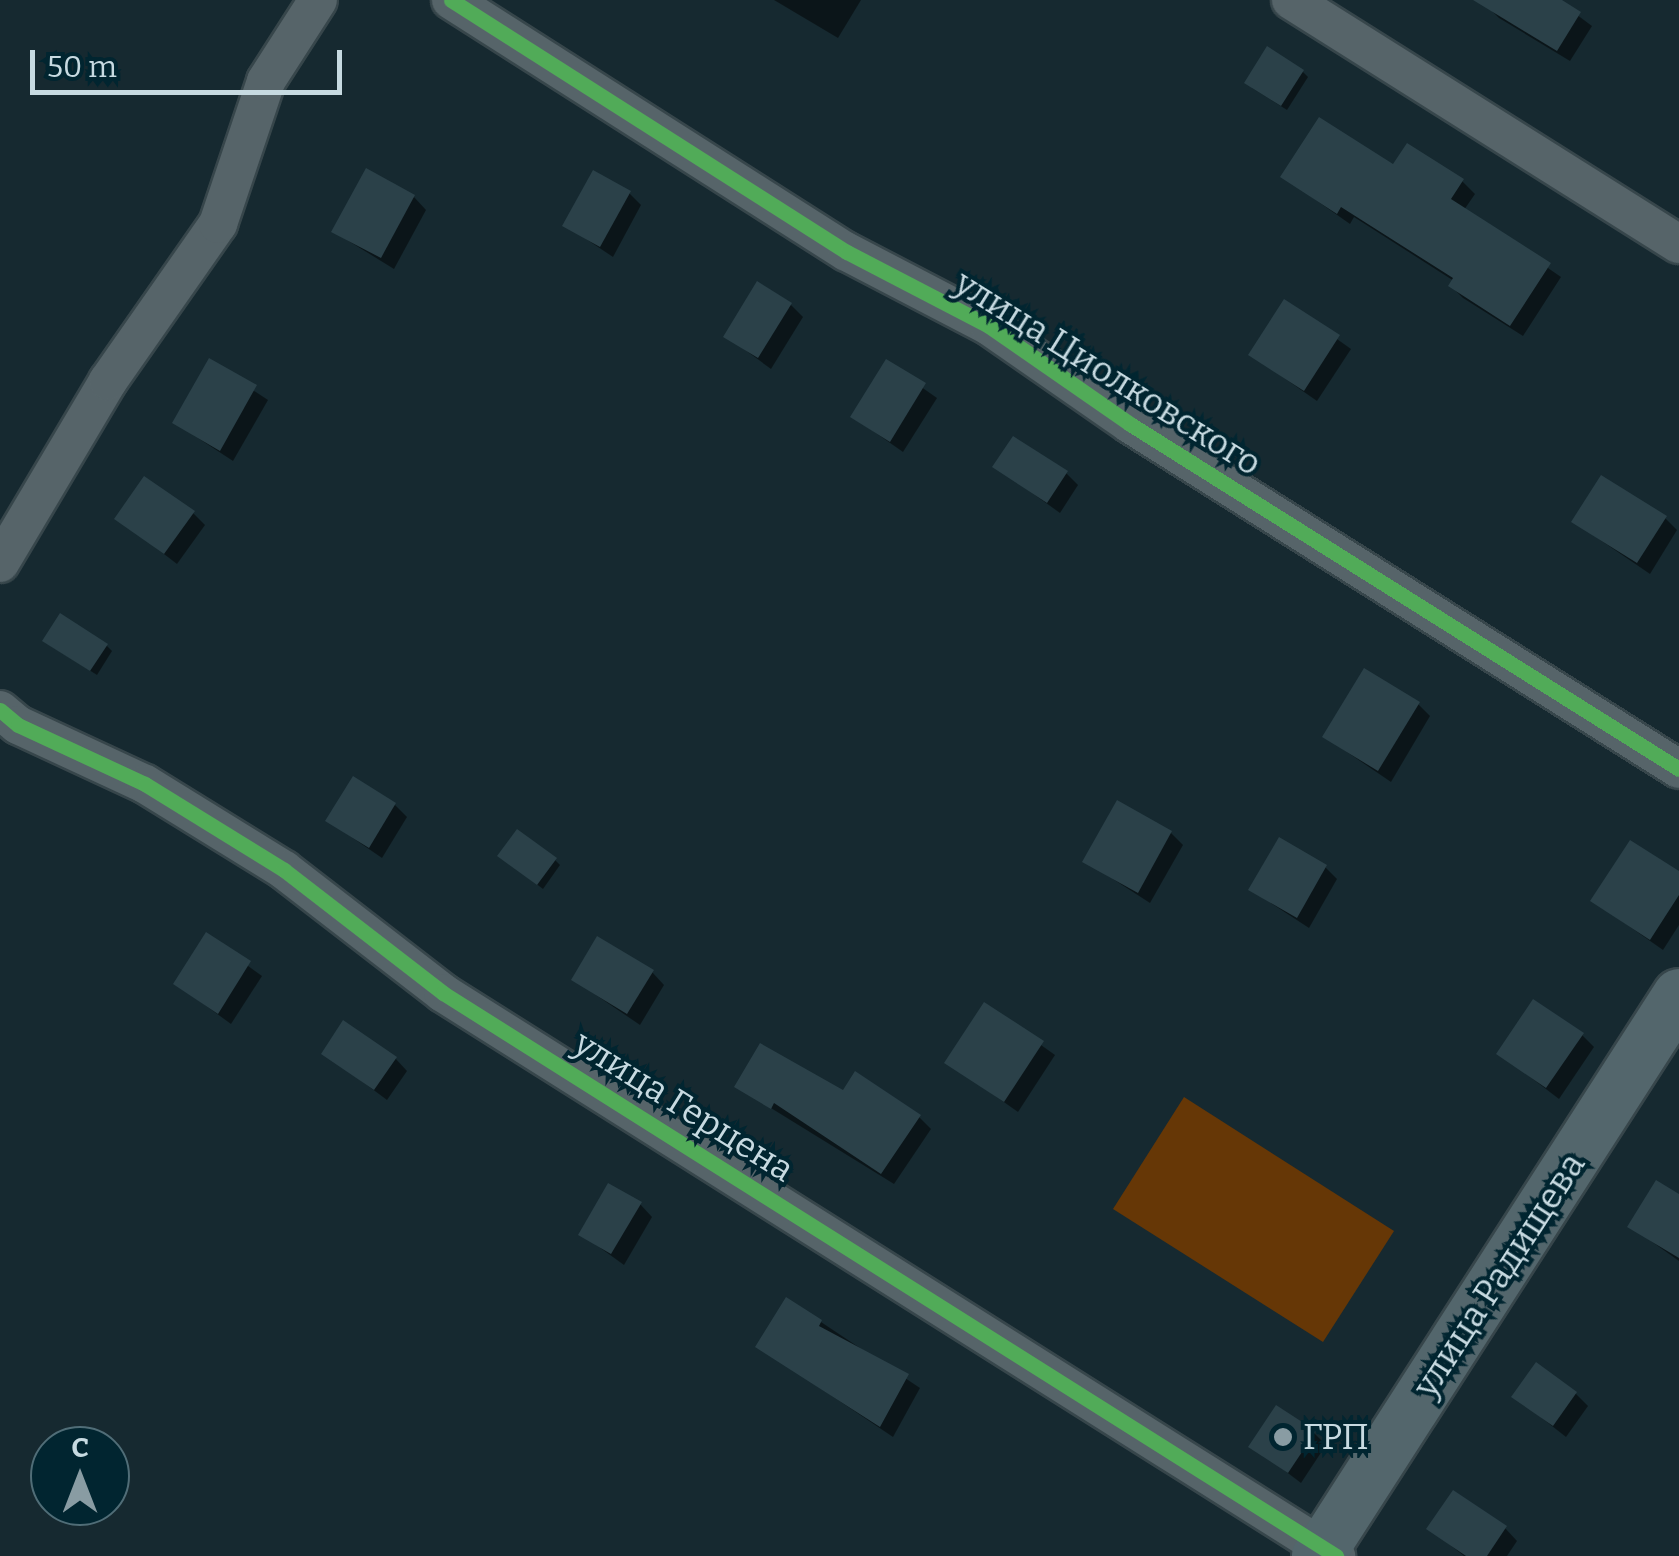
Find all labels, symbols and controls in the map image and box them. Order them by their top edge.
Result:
scale bar [35,30,348,92]
text: 50 m [47,49,117,85]
street label: улица Циолковского [947,262,1269,484]
street label: улица Герцена [566,1022,802,1190]
street label: улица Радищева [1404,1145,1594,1405]
place label: ГРП [1303,1416,1369,1458]
north arrow [30,1426,130,1526]
marker: ГРП [1272,1426,1294,1448]
text: С [71,1431,89,1464]

